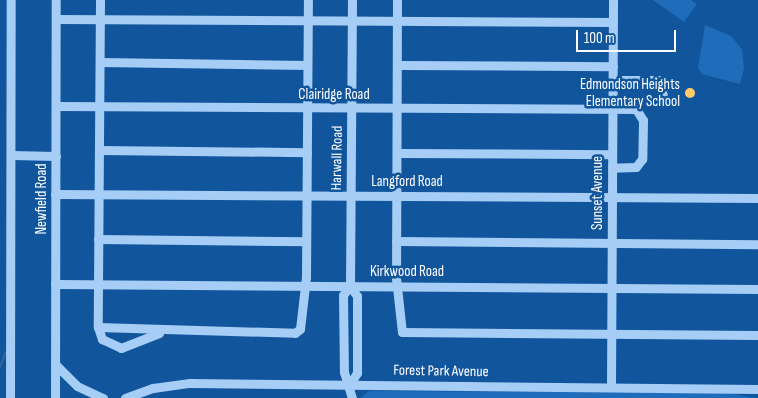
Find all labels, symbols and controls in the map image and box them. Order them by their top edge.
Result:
scale bar [578,20,678,52]
text: 100 m [584,29,615,48]
place label: Edmondson Heights Elementary School [580,75,680,110]
street label: Clairidge Road [298,86,370,104]
marker: Edmondson Heights Elementary School [684,87,696,99]
street label: Harwall Road [327,125,347,191]
street label: Sunset Avenue [589,156,607,230]
street label: Newfield Road [33,163,51,235]
street label: Langford Road [371,173,443,191]
street label: Kirkwood Road [370,263,444,281]
street label: Forest Park Avenue [393,361,489,381]

